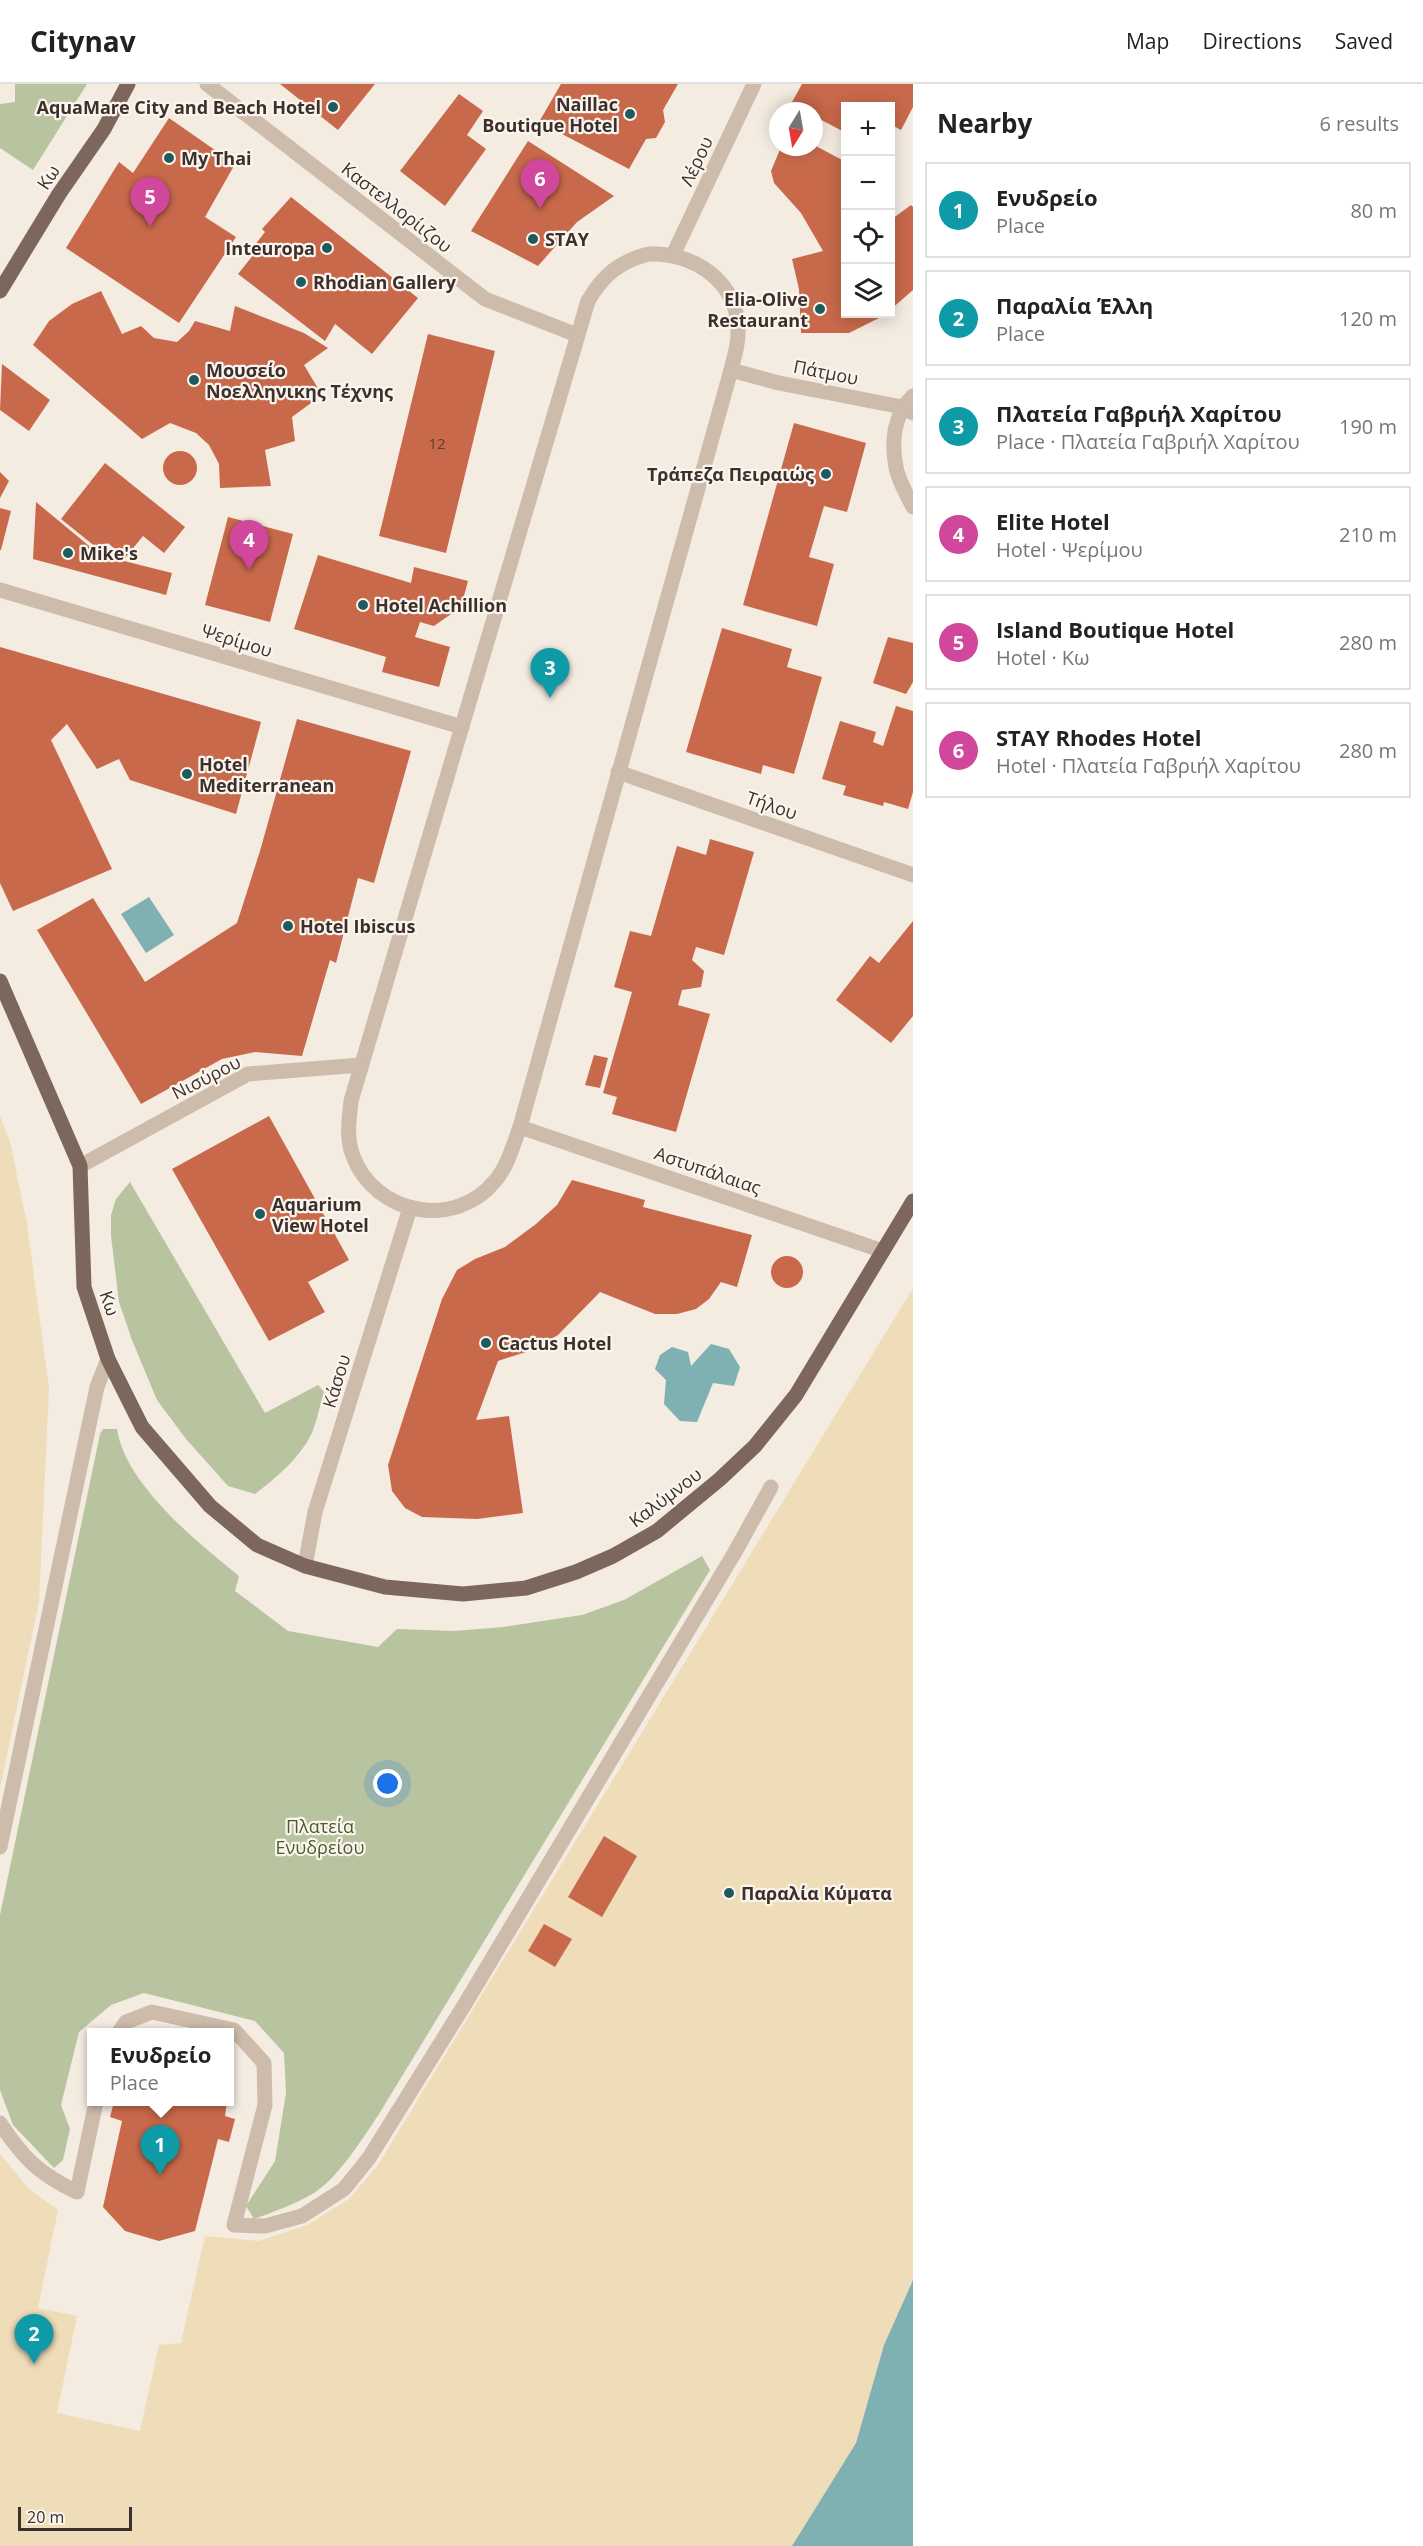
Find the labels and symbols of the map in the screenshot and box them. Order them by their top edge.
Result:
place label: Naillac Boutique Hotel [482,92,618,137]
place label: AquaMare City and Beach Hotel [36,95,321,119]
marker: AquaMare City and Beach Hotel [326,100,340,114]
north arrow [769,102,823,156]
marker: Naillac Boutique Hotel [623,107,637,121]
street label: Λέρου [674,132,718,190]
place label: My Thai [181,146,252,170]
marker: My Thai [162,151,176,165]
street label: Καστελλορίιζου [337,156,457,258]
street label: Κω [31,160,65,194]
pin: 6 [520,160,560,209]
pin: 5 [130,178,170,227]
place label: STAY [545,227,590,251]
marker: STAY [526,232,540,246]
place label: Inteuropa [225,236,315,260]
marker: Inteuropa [320,241,334,255]
place label: Rhodian Gallery [313,270,457,294]
marker: Rhodian Gallery [294,275,308,289]
place label: Elia-Olive Restaurant [707,287,808,332]
marker: Elia-Olive Restaurant [813,302,827,316]
street label: Πάτμου [792,354,860,390]
place label: Μουσείο Νοελληνικης Τέχνης [206,358,393,403]
marker: Μουσείο Νοελληνικης Τέχνης [187,373,201,387]
house number: 12 [428,433,446,453]
place label: Τράπεζα Πειραιώς [647,462,814,486]
marker: Τράπεζα Πειραιώς [819,467,833,481]
pin: 4 [230,520,268,570]
place label: Mike's [80,541,138,565]
marker: Mike's [61,546,75,560]
place label: Hotel Achillion [375,593,507,617]
marker: Hotel Achillion [356,598,370,612]
street label: Ψερίμου [199,618,275,662]
pin: 3 [530,648,570,698]
place label: Hotel Mediterranean [199,752,334,797]
marker: Hotel Mediterranean [180,767,194,781]
street label: Τήλου [743,785,801,825]
place label: Hotel Ibiscus [300,914,415,938]
marker: Hotel Ibiscus [281,919,295,933]
street label: Νισύρου [167,1049,245,1105]
street label: Αστυπάλαιας [652,1141,765,1200]
place label: Aquarium View Hotel [272,1192,369,1237]
marker: Aquarium View Hotel [253,1207,267,1221]
street label: Κω [95,1287,125,1319]
place label: Cactus Hotel [498,1331,612,1355]
marker: Cactus Hotel [479,1336,493,1350]
street label: Κάσου [317,1351,355,1411]
street label: Καλύμνου [624,1462,706,1532]
your location [373,1769,402,1798]
park label: Πλατεία Ενυδρείου [276,1814,364,1859]
place label: Παραλία Κύματα [741,1881,892,1905]
marker: Παραλία Κύματα [722,1886,736,1900]
pin: 1 [140,2126,180,2175]
pin: 2 [15,2314,54,2364]
scale bar [18,2504,132,2532]

